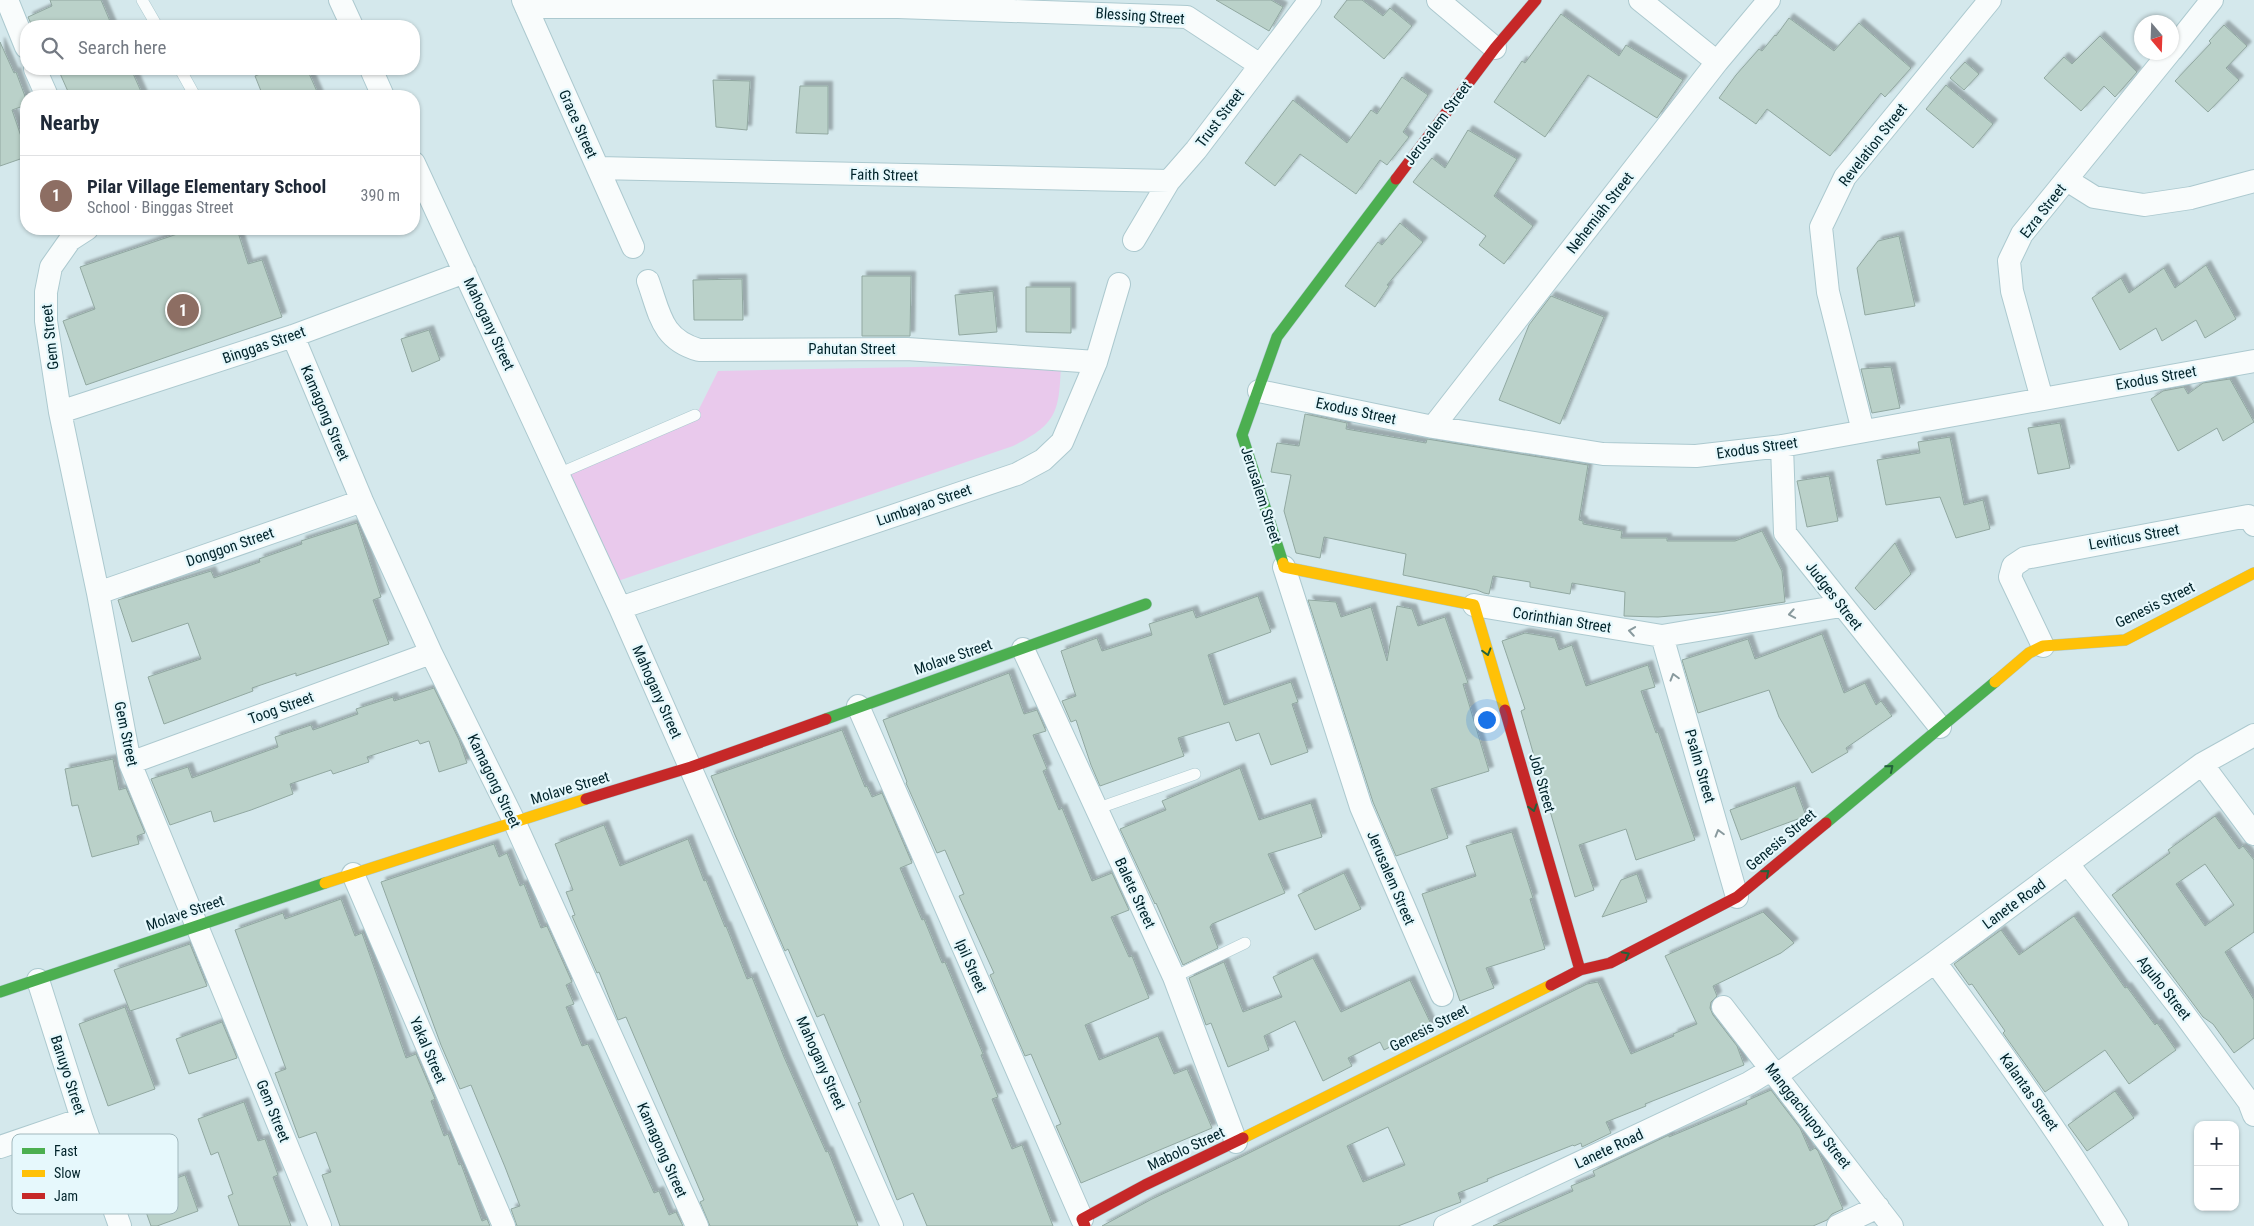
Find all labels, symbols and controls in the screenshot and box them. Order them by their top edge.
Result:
street label: Blessing Street [1095,4,1185,28]
north arrow [2134,15,2179,60]
search box [20,20,420,75]
icon: search [38,34,66,62]
text: Search here [78,36,166,59]
street label: Jerusalem Street [1401,77,1475,169]
street label: Trust Street [1192,85,1248,151]
street label: Grace Street [555,87,601,161]
street label: Revelation Street [1835,100,1911,190]
text: Nearby [40,111,99,135]
street label: Faith Street [850,165,918,185]
street label: Nehemiah Street [1563,169,1637,257]
text: Pilar Village Elementary School [87,175,326,198]
street label: Ezra Street [2016,180,2070,242]
text: 1 [52,186,60,205]
text: 390 m [361,186,400,205]
text: School · Binggas Street [87,198,233,217]
street label: Mahogany Street [460,275,518,373]
pin: 1 [167,291,199,329]
street label: Gem Street [38,303,62,371]
street label: Binggas Street [220,322,308,368]
street label: Pahutan Street [808,340,896,358]
street label: Exodus Street [2114,362,2198,394]
street label: Kamagong Street [297,363,353,463]
street label: Exodus Street [1314,394,1398,428]
street label: Exodus Street [1715,433,1799,463]
street label: Jerusalem Street [1237,444,1285,546]
street label: Lumbayao Street [874,480,974,530]
street label: Leviticus Street [2087,520,2181,554]
street label: Donggon Street [184,524,276,570]
street label: Judges Street [1802,558,1866,634]
street label: Genesis Street [2112,578,2198,632]
street label: Corinthian Street [1511,603,1613,637]
one-way arrow [1788,608,1797,618]
one-way arrow [1628,627,1637,637]
street label: Molave Street [912,635,994,679]
street label: Mahogany Street [628,643,686,741]
one-way arrow [1482,647,1492,655]
one-way arrow [1669,672,1680,681]
street label: Toog Street [246,688,316,728]
street label: Gem Street [110,700,142,768]
your location [1474,707,1500,733]
street label: Psalm Street [1681,727,1719,805]
street label: Kamagong Street [464,731,524,831]
street label: Job Street [1525,751,1559,815]
one-way arrow [1885,765,1894,774]
street label: Molave Street [528,768,612,808]
one-way arrow [1528,803,1538,811]
street label: Genesis Street [1742,805,1820,875]
street label: Jerusalem Street [1363,828,1419,928]
one-way arrow [1714,829,1725,837]
street label: Balete Street [1111,855,1159,931]
one-way arrow [1760,869,1769,878]
street label: Lanete Road [1979,875,2049,933]
street label: Molave Street [144,891,226,935]
street label: Ipil Street [951,936,991,996]
one-way arrow [1621,951,1630,961]
street label: Aguho Street [2133,952,2195,1024]
street label: Genesis Street [1387,1000,1471,1056]
street label: Yakal Street [406,1014,450,1086]
street label: Mahogany Street [792,1014,850,1112]
street label: Banuyo Street [47,1033,89,1117]
street label: Kalantas Street [1996,1050,2062,1134]
street label: Manggachupoy Street [1761,1060,1855,1172]
street label: Gem Street [252,1077,294,1145]
street label: Kamagong Street [633,1100,691,1200]
map controls [2194,1121,2239,1211]
button: + [2194,1121,2239,1166]
street label: Mabolo Street [1145,1123,1227,1175]
street label: Lanete Road [1572,1125,1646,1173]
legend [12,1134,178,1214]
text: Fast [54,1143,78,1159]
text: Slow [54,1165,81,1181]
button: − [2194,1166,2239,1211]
text: Jam [54,1188,78,1204]

